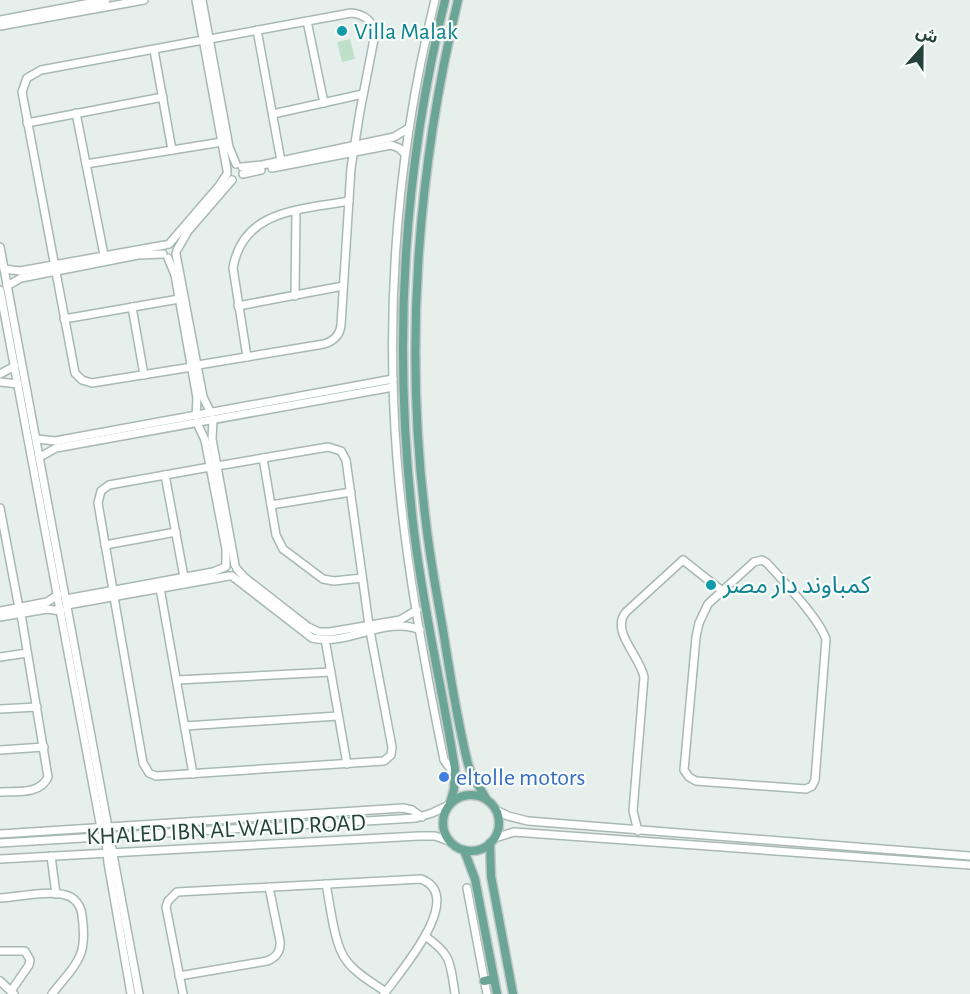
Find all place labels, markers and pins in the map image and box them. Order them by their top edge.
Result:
place label: Villa Malak [354,20,458,44]
marker: Villa Malak [335,24,349,38]
place label: كمباوند دار مصر [722,574,872,599]
marker: كمباوند دار مصر [704,578,718,592]
place label: eltolle motors [456,766,585,790]
marker: eltolle motors [437,770,451,784]

